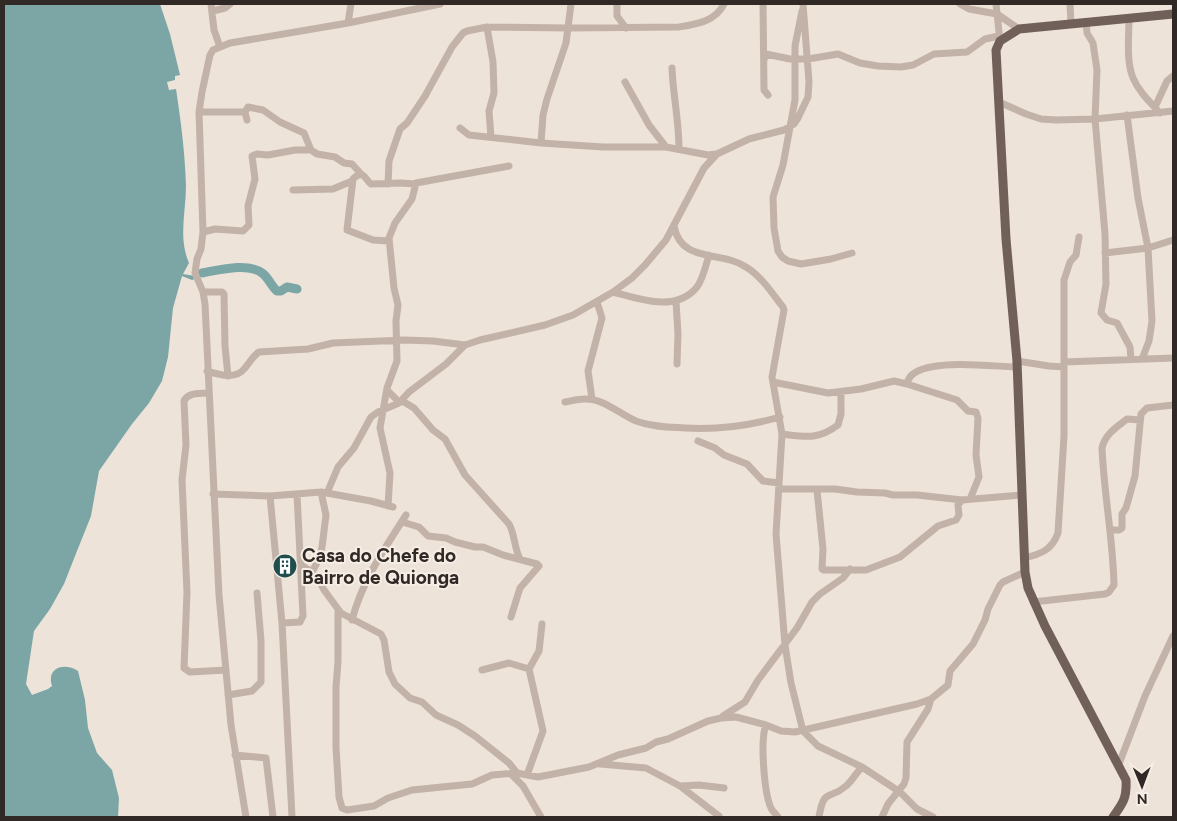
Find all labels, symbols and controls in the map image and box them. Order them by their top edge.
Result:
place label: Casa do Chefe do Bairro de Quionga [302,544,459,589]
building icon: Casa do Chefe do Bairro de Quionga [272,553,298,579]
north arrow [1117,761,1167,811]
text: N [1137,790,1148,807]

